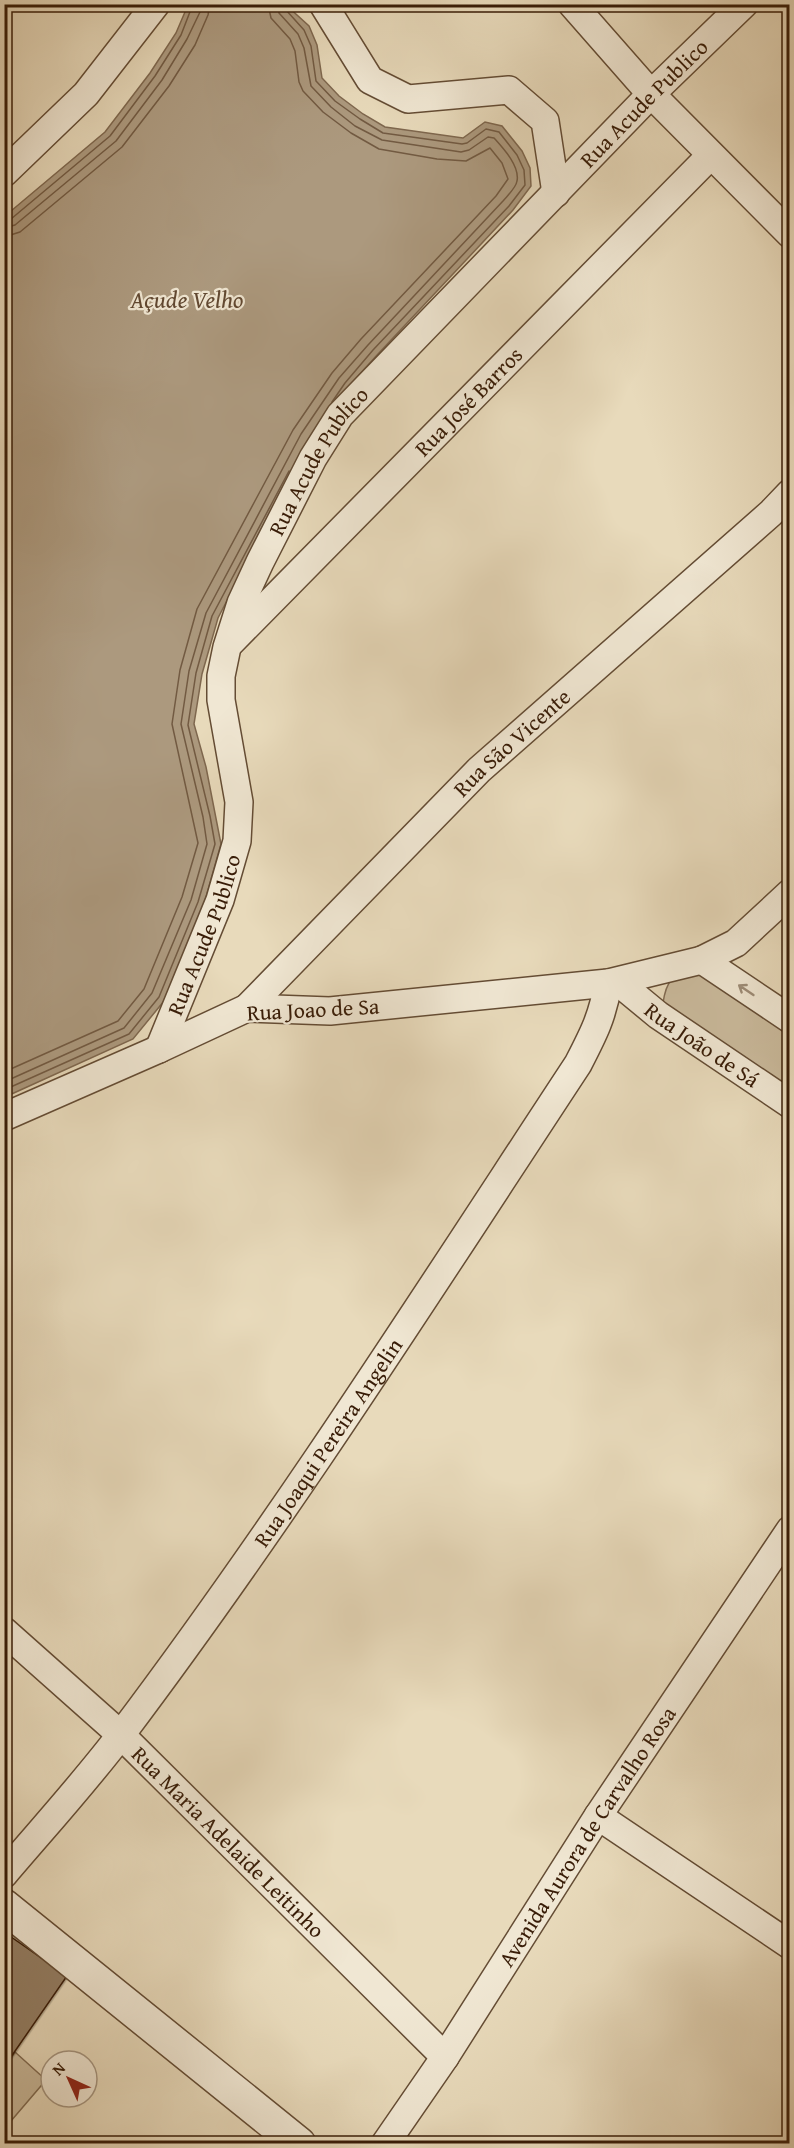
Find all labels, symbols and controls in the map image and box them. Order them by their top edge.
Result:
street label: Rua Acude Publico [572,31,715,175]
water label: Açude Velho [130,282,243,317]
street label: Rua José Barros [407,339,530,463]
street label: Rua Acude Publico [260,379,376,541]
street label: Rua São Vicente [446,681,577,804]
street label: Rua Acude Publico [159,850,248,1020]
one-way arrow [738,984,754,996]
street label: Rua Joao de Sa [246,990,381,1028]
street label: Rua João de Sá [638,994,766,1095]
street label: Rua Joaqui Pereira Angelin [245,1331,410,1553]
street label: Avenida Aurora de Carvalho Rosa [490,1699,684,1973]
street label: Rua Maria Adelaide Leitinho [125,1738,332,1945]
north arrow [39,2049,99,2109]
text: N [46,2056,71,2081]

